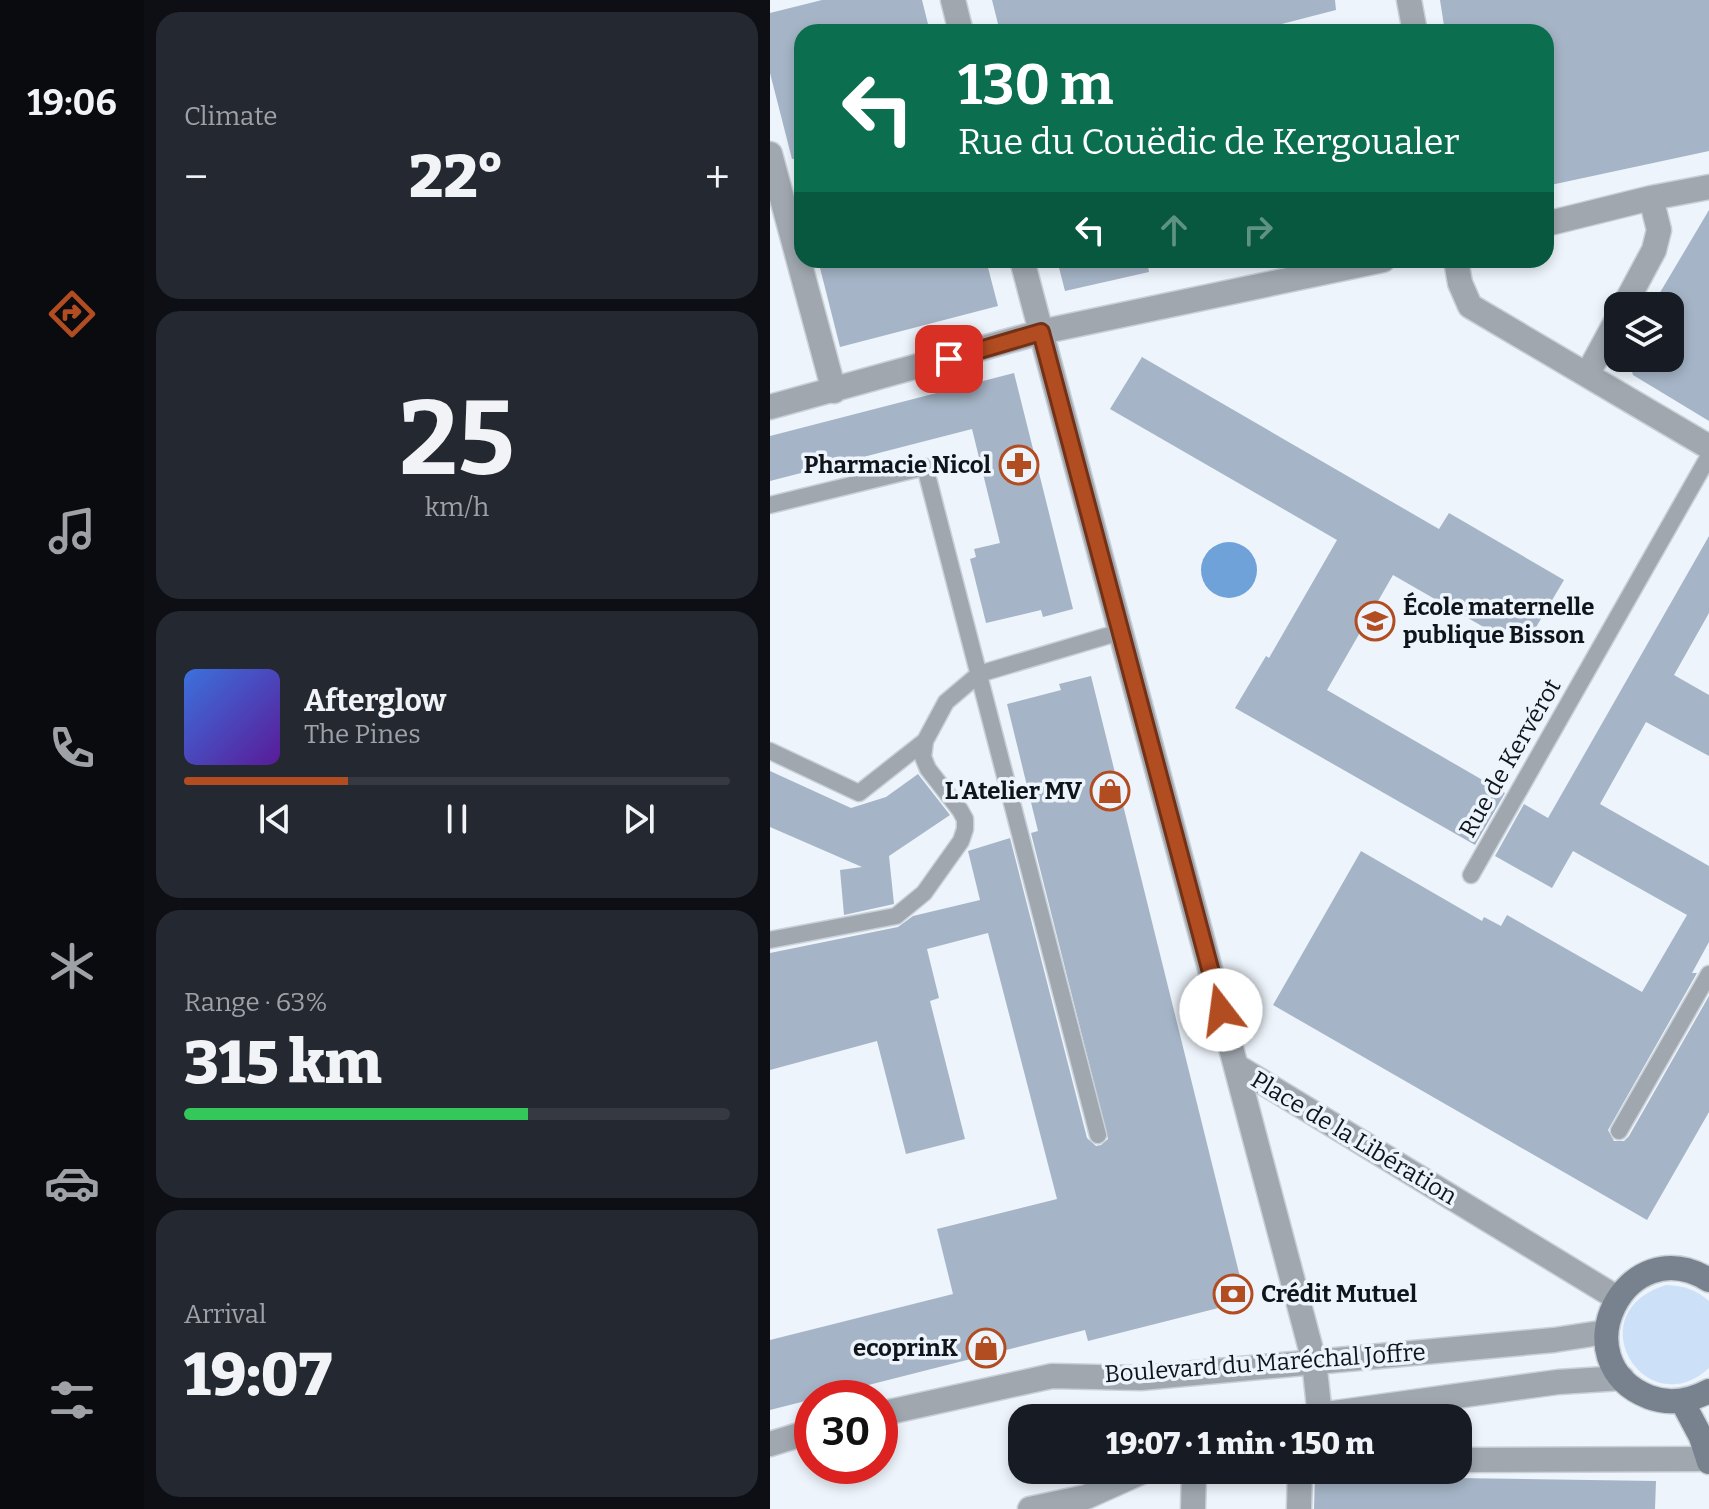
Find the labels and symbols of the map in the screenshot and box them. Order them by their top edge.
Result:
pin [915,325,983,393]
pharmacy icon: Pharmacie Nicol [998,444,1040,486]
place label: Pharmacie Nicol [804,451,992,479]
place label: École maternelle publique Bisson [1403,591,1594,649]
school or university icon: École maternelle publique Bisson [1354,600,1396,642]
street label: Rue de Kervérot [1453,674,1567,842]
shop icon: L'Atelier MV [1089,770,1131,812]
place label: L'Atelier MV [945,777,1082,805]
position arrow [1179,968,1263,1052]
street label: Place de la Libération [1246,1065,1462,1211]
bank icon: Crédit Mutuel [1212,1273,1254,1315]
place label: Crédit Mutuel [1261,1280,1418,1308]
shop icon: ecoprinK [965,1327,1007,1369]
place label: ecoprinK [853,1334,958,1362]
street label: Boulevard du Maréchal Joffre [1103,1338,1427,1388]
speed limit sign: 30 [794,1380,898,1484]

